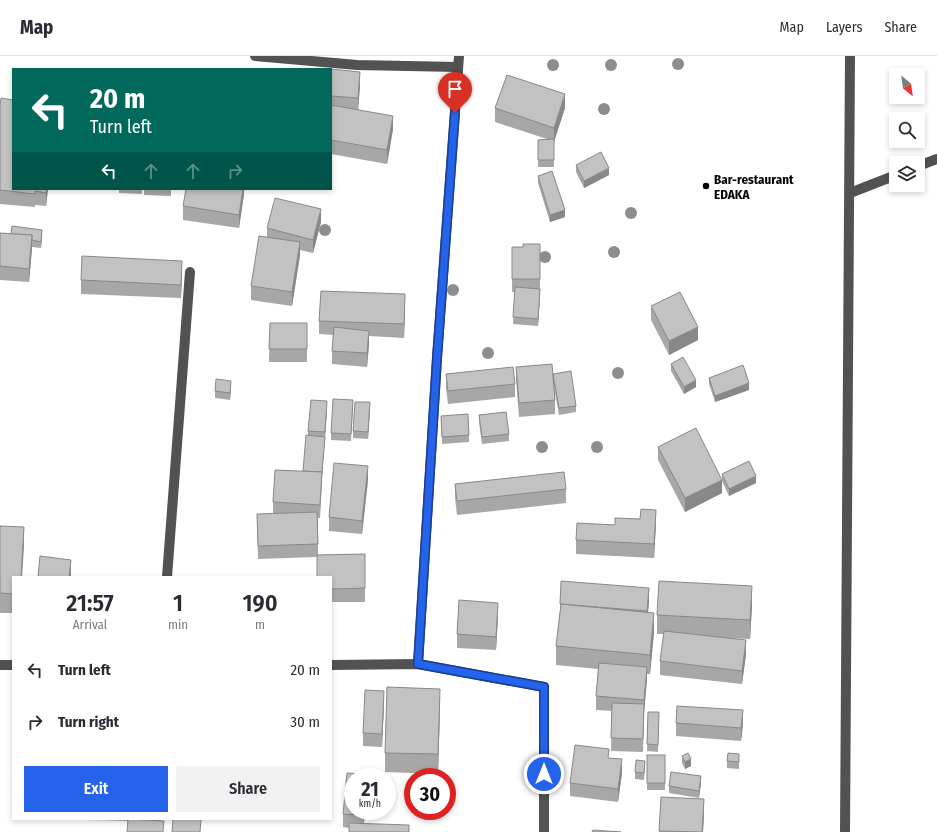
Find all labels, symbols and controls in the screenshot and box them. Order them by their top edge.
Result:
text: Map [20,16,53,39]
text: Map [780,19,804,36]
text: Layers [826,19,862,36]
text: Share [884,19,917,36]
north arrow [889,68,925,104]
map controls [889,68,925,192]
pin [438,72,472,113]
icon: arrive [444,78,466,100]
text: 20 m [90,82,145,115]
icon: left [24,84,76,136]
button: search [889,112,925,148]
text: Turn left [90,116,152,138]
button: layers [889,156,925,192]
icon: left [98,160,120,182]
icon: ahead [140,160,162,182]
icon: ahead [182,160,204,182]
icon: right [224,160,246,182]
place label: Bar-restaurant EDAKA [714,172,794,202]
marker: Bar-restaurant EDAKA [701,181,711,191]
text: 21:57 [66,589,114,617]
text: 1 [173,589,183,617]
text: 190 [242,589,278,617]
text: Arrival [73,617,107,632]
text: min [168,617,188,632]
text: m [255,617,265,632]
icon: left [24,659,46,681]
text: Turn left [58,661,111,679]
text: 20 m [291,661,320,679]
icon: right [24,711,46,733]
text: Turn right [58,713,119,731]
text: 30 m [290,713,320,731]
position arrow [523,753,565,795]
button: Exit [24,766,168,812]
button: Share [176,766,320,812]
speed limit sign: 30 [404,768,456,820]
text: 21 [361,777,379,801]
text: km/h [359,798,381,810]

